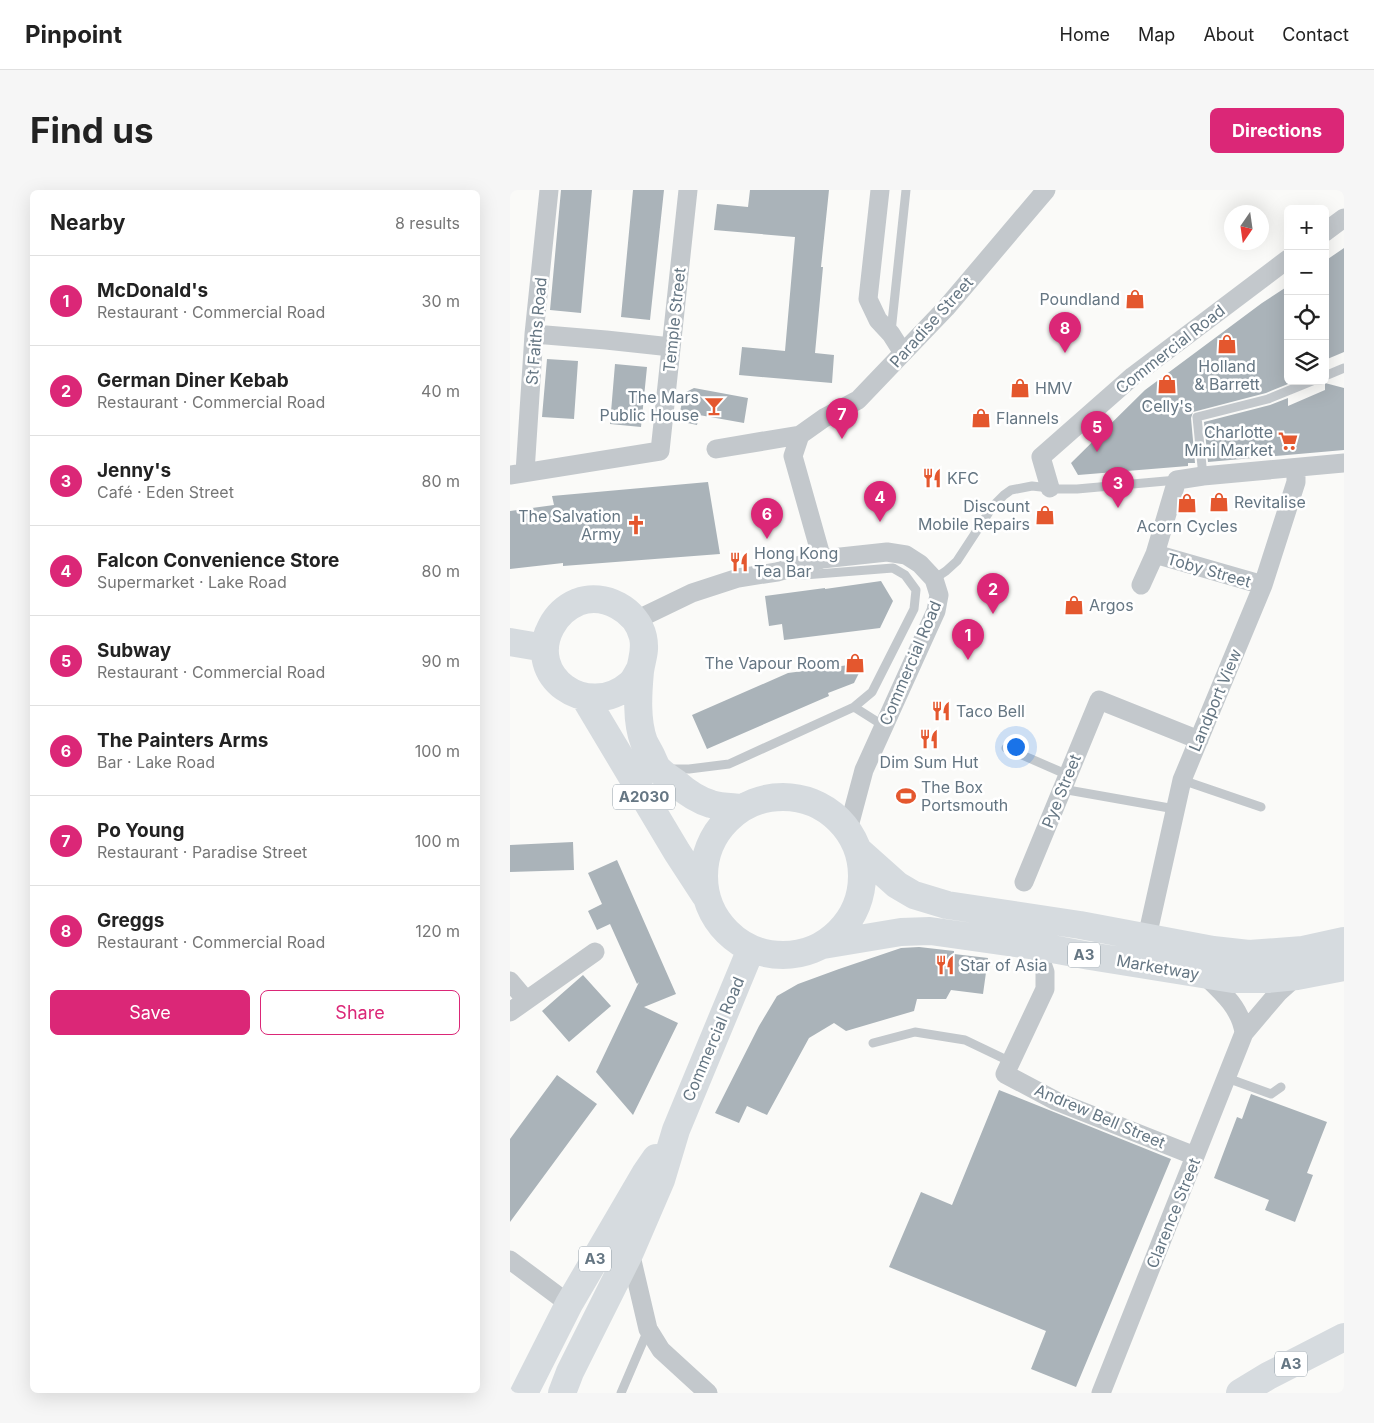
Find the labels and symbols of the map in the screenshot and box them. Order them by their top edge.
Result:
north arrow [1224,205,1269,250]
street label: Temple Street [659,267,689,373]
street label: Paradise Street [885,272,977,372]
street label: St Faiths Road [521,276,551,386]
shop icon: Poundland [1124,288,1146,310]
place label: Poundland [1039,289,1120,309]
street label: Commercial Road [1111,300,1229,398]
pin: 8 [1049,312,1081,353]
shop icon: Holland & Barrett [1216,333,1238,355]
place label: Holland & Barrett [1194,356,1260,394]
shop icon: Celly's [1156,373,1178,395]
shop icon: HMV [1009,377,1031,399]
place label: HMV [1035,378,1072,398]
place label: The Mars Public House [599,387,699,425]
bar icon: The Mars Public House [703,395,725,417]
place label: Celly's [1141,396,1193,416]
pin: 7 [826,398,858,439]
shop icon: Flannels [970,407,992,429]
place label: Flannels [996,408,1059,428]
pin: 5 [1081,411,1113,452]
place label: Charlotte Mini Market [1184,422,1273,460]
supermarket icon: Charlotte Mini Market [1277,430,1299,452]
restaurant icon: KFC [921,467,943,489]
pin: 3 [1102,467,1134,508]
place label: KFC [947,468,979,488]
pin: 4 [864,481,896,522]
shop icon: Revitalise [1208,491,1230,513]
shop icon: Acorn Cycles [1176,492,1198,514]
place label: Revitalise [1234,492,1306,512]
place label: Discount Mobile Repairs [918,496,1030,534]
pin: 6 [751,498,783,539]
shop icon: Discount Mobile Repairs [1034,504,1056,526]
place label: The Salvation Army [518,506,621,544]
church icon: The Salvation Army [625,514,647,536]
place label: Acorn Cycles [1136,516,1238,536]
place label: Hong Kong Tea Bar [754,543,838,581]
street label: Toby Street [1165,548,1253,592]
restaurant icon: Hong Kong Tea Bar [728,551,750,573]
pin: 2 [977,573,1009,614]
shop icon: Argos [1063,594,1085,616]
place label: Argos [1089,595,1134,615]
street label: Commercial Road [875,598,945,728]
pin: 1 [952,619,984,660]
street label: Landport View [1184,646,1246,754]
shop icon: The Vapour Room [844,652,866,674]
place label: The Vapour Room [705,653,840,673]
restaurant icon: Taco Bell [930,700,952,722]
place label: Taco Bell [956,701,1025,721]
restaurant icon: Dim Sum Hut [918,728,940,750]
your location [1003,734,1029,760]
street label: Pye Street [1037,751,1085,831]
place label: Dim Sum Hut [880,752,978,772]
place label: The Box Portsmouth [921,777,1008,815]
road number: A2030 [613,784,675,810]
sports icon: The Box Portsmouth [895,785,917,807]
road number: A3 [1068,942,1100,968]
street label: Marketway [1115,950,1201,984]
restaurant icon: Star of Asia [934,954,956,976]
place label: Star of Asia [960,955,1047,975]
street label: Commercial Road [678,974,748,1104]
street label: Andrew Bell Street [1032,1079,1168,1153]
street label: Clarence Street [1142,1155,1204,1271]
road number: A3 [579,1246,611,1272]
road number: A3 [1275,1352,1307,1376]

